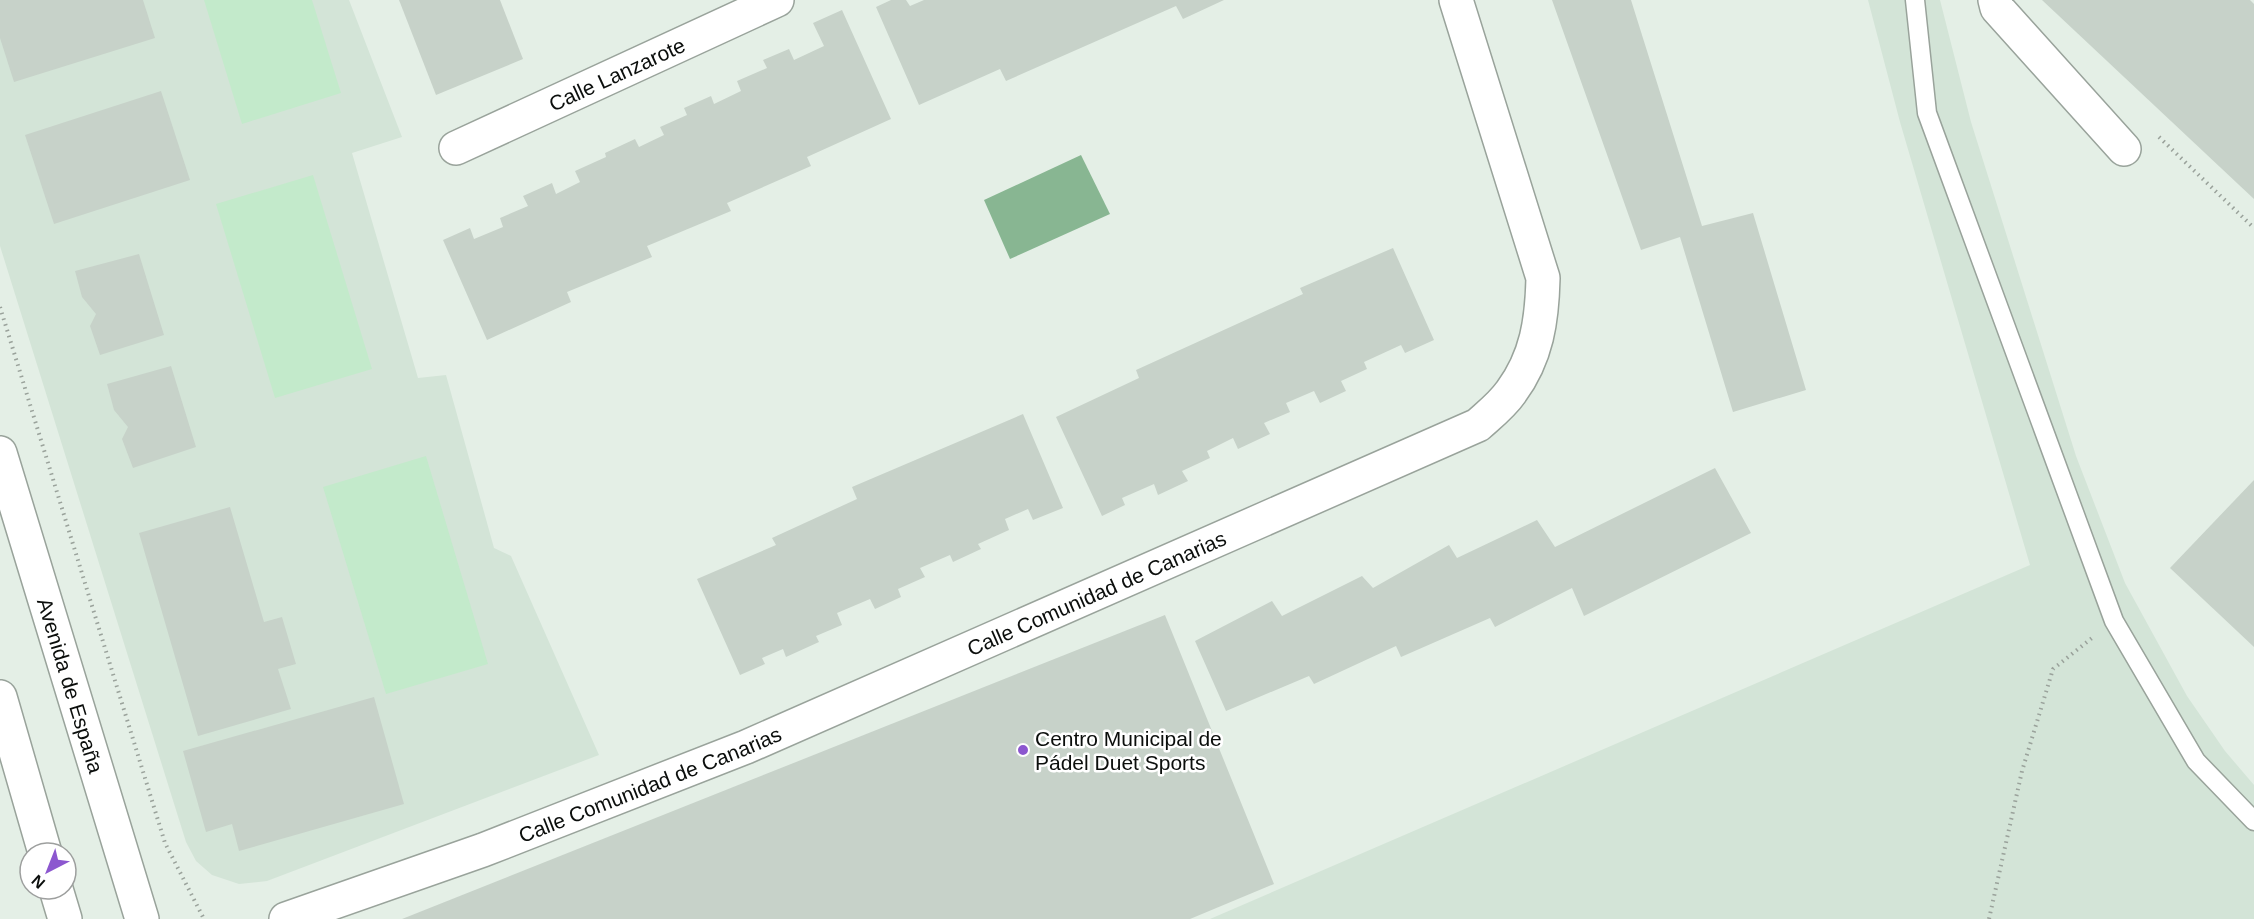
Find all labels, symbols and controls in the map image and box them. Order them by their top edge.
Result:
street label: Calle Lanzarote [545,33,688,115]
street label: Calle Comunidad de Canarias [963,526,1229,660]
street label: Avenida de España [33,595,108,776]
street label: Calle Comunidad de Canarias [515,722,784,846]
place label: Centro Municipal de Pádel Duet Sports [1035,727,1222,774]
marker: Centro Municipal de Pádel Duet Sports [1016,743,1030,757]
north arrow [18,841,78,901]
text: N [28,872,48,892]

